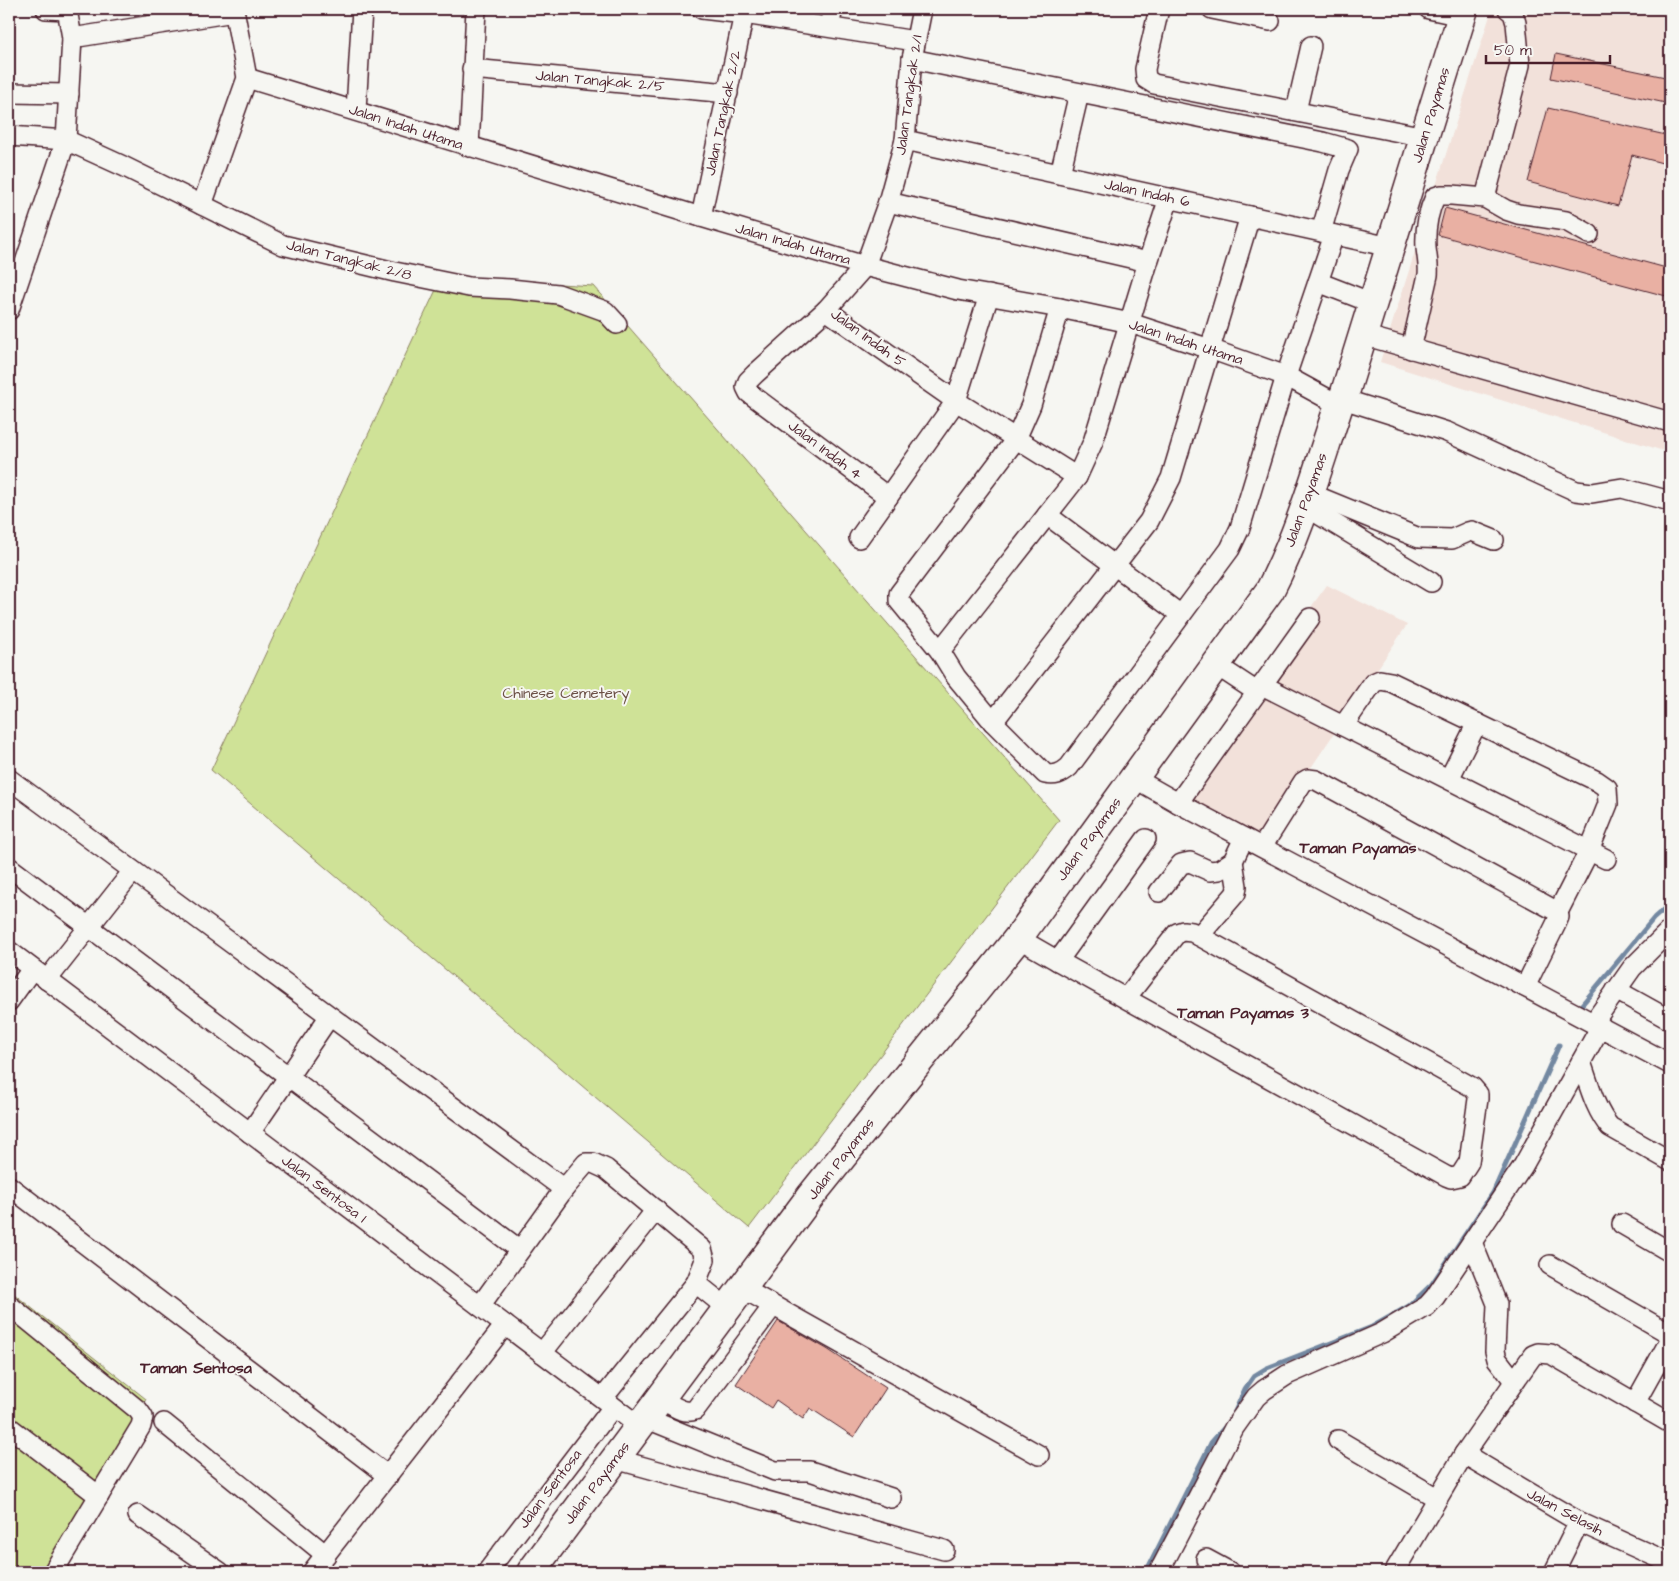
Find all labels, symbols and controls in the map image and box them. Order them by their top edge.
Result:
scale bar [1486,32,1610,64]
street label: Jalan Tangkak 2/1 [890,34,929,156]
text: 50 m [1494,40,1532,61]
street label: Jalan Tangkak 2/2 [699,48,748,178]
street label: Jalan Payamas [1406,64,1457,166]
street label: Jalan Tangkak 2/5 [535,65,666,98]
street label: Jalan Indah Utama [346,99,466,155]
street label: Jalan Indah 6 [1102,174,1192,212]
street label: Jalan Indah Utama [733,218,853,271]
street label: Jalan Tangkak 2/8 [284,234,414,287]
street label: Jalan Indah 5 [826,304,910,373]
street label: Jalan Indah Utama [1126,314,1246,370]
street label: Jalan Indah 4 [784,415,866,485]
street label: Jalan Payamas [1279,449,1334,550]
park label: Chinese Cemetery [503,683,629,705]
street label: Jalan Payamas [1051,792,1128,886]
district label: Taman Payamas [1299,837,1417,860]
district label: Taman Payamas 3 [1176,1002,1310,1025]
street label: Jalan Payamas [802,1113,881,1205]
street label: Jalan Sentosa 1 [277,1150,371,1228]
district label: Taman Sentosa [139,1357,253,1379]
street label: Jalan Payamas [559,1437,636,1529]
street label: Jalan Sentosa [513,1445,587,1533]
street label: Jalan Selasih [1523,1483,1608,1541]

